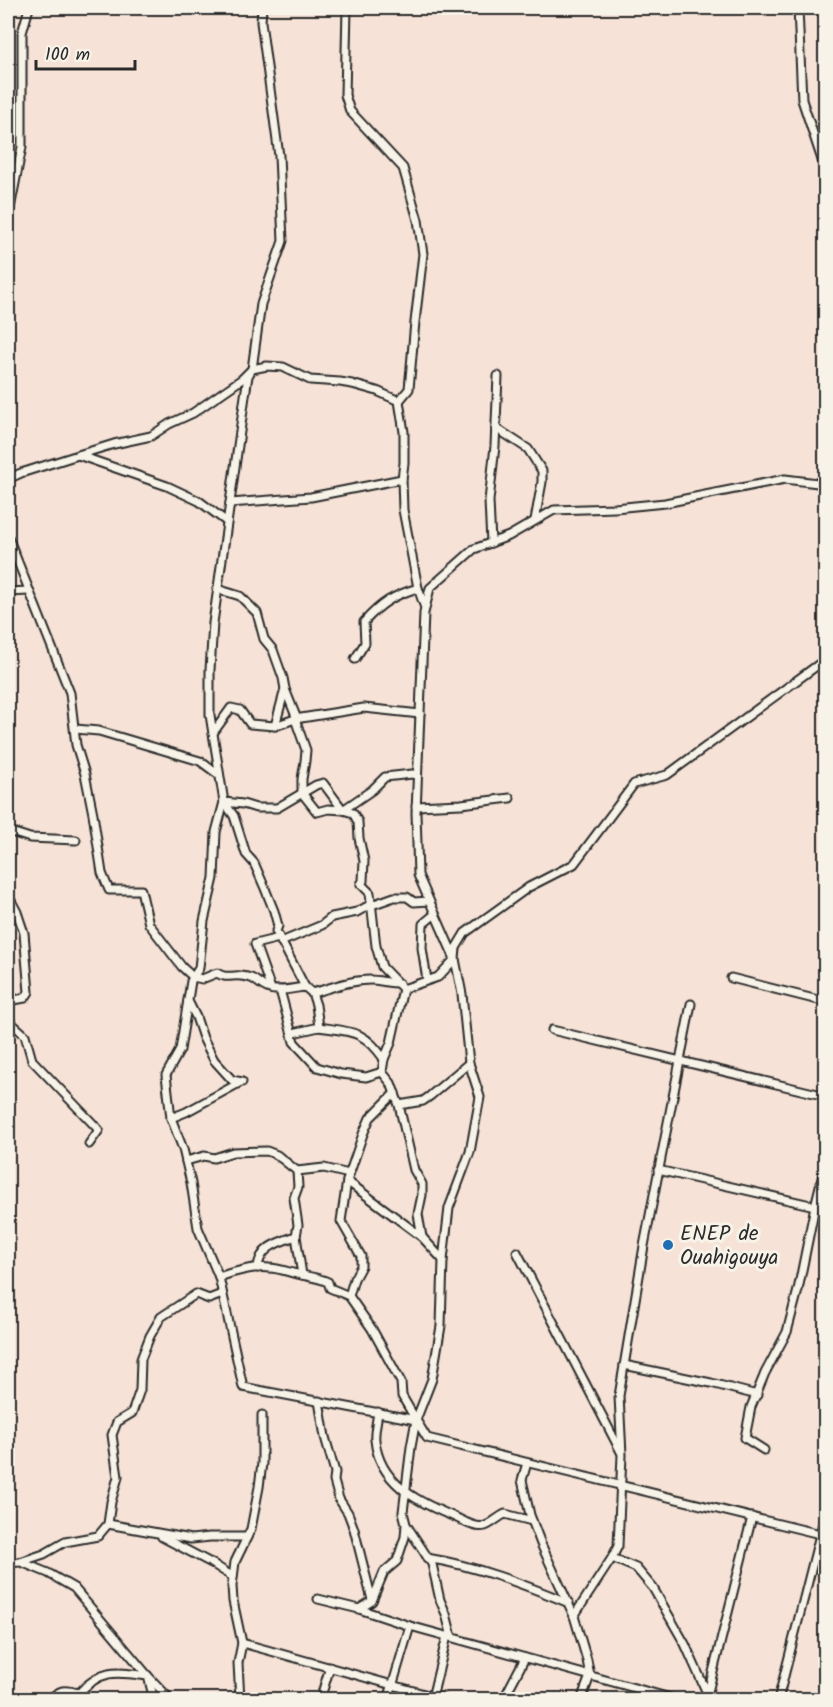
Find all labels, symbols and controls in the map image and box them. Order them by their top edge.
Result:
scale bar [36,33,135,71]
text: 100 m [45,41,90,70]
place label: ENEP de Ouahigouya [680,1218,778,1275]
marker: ENEP de Ouahigouya [661,1238,675,1252]

